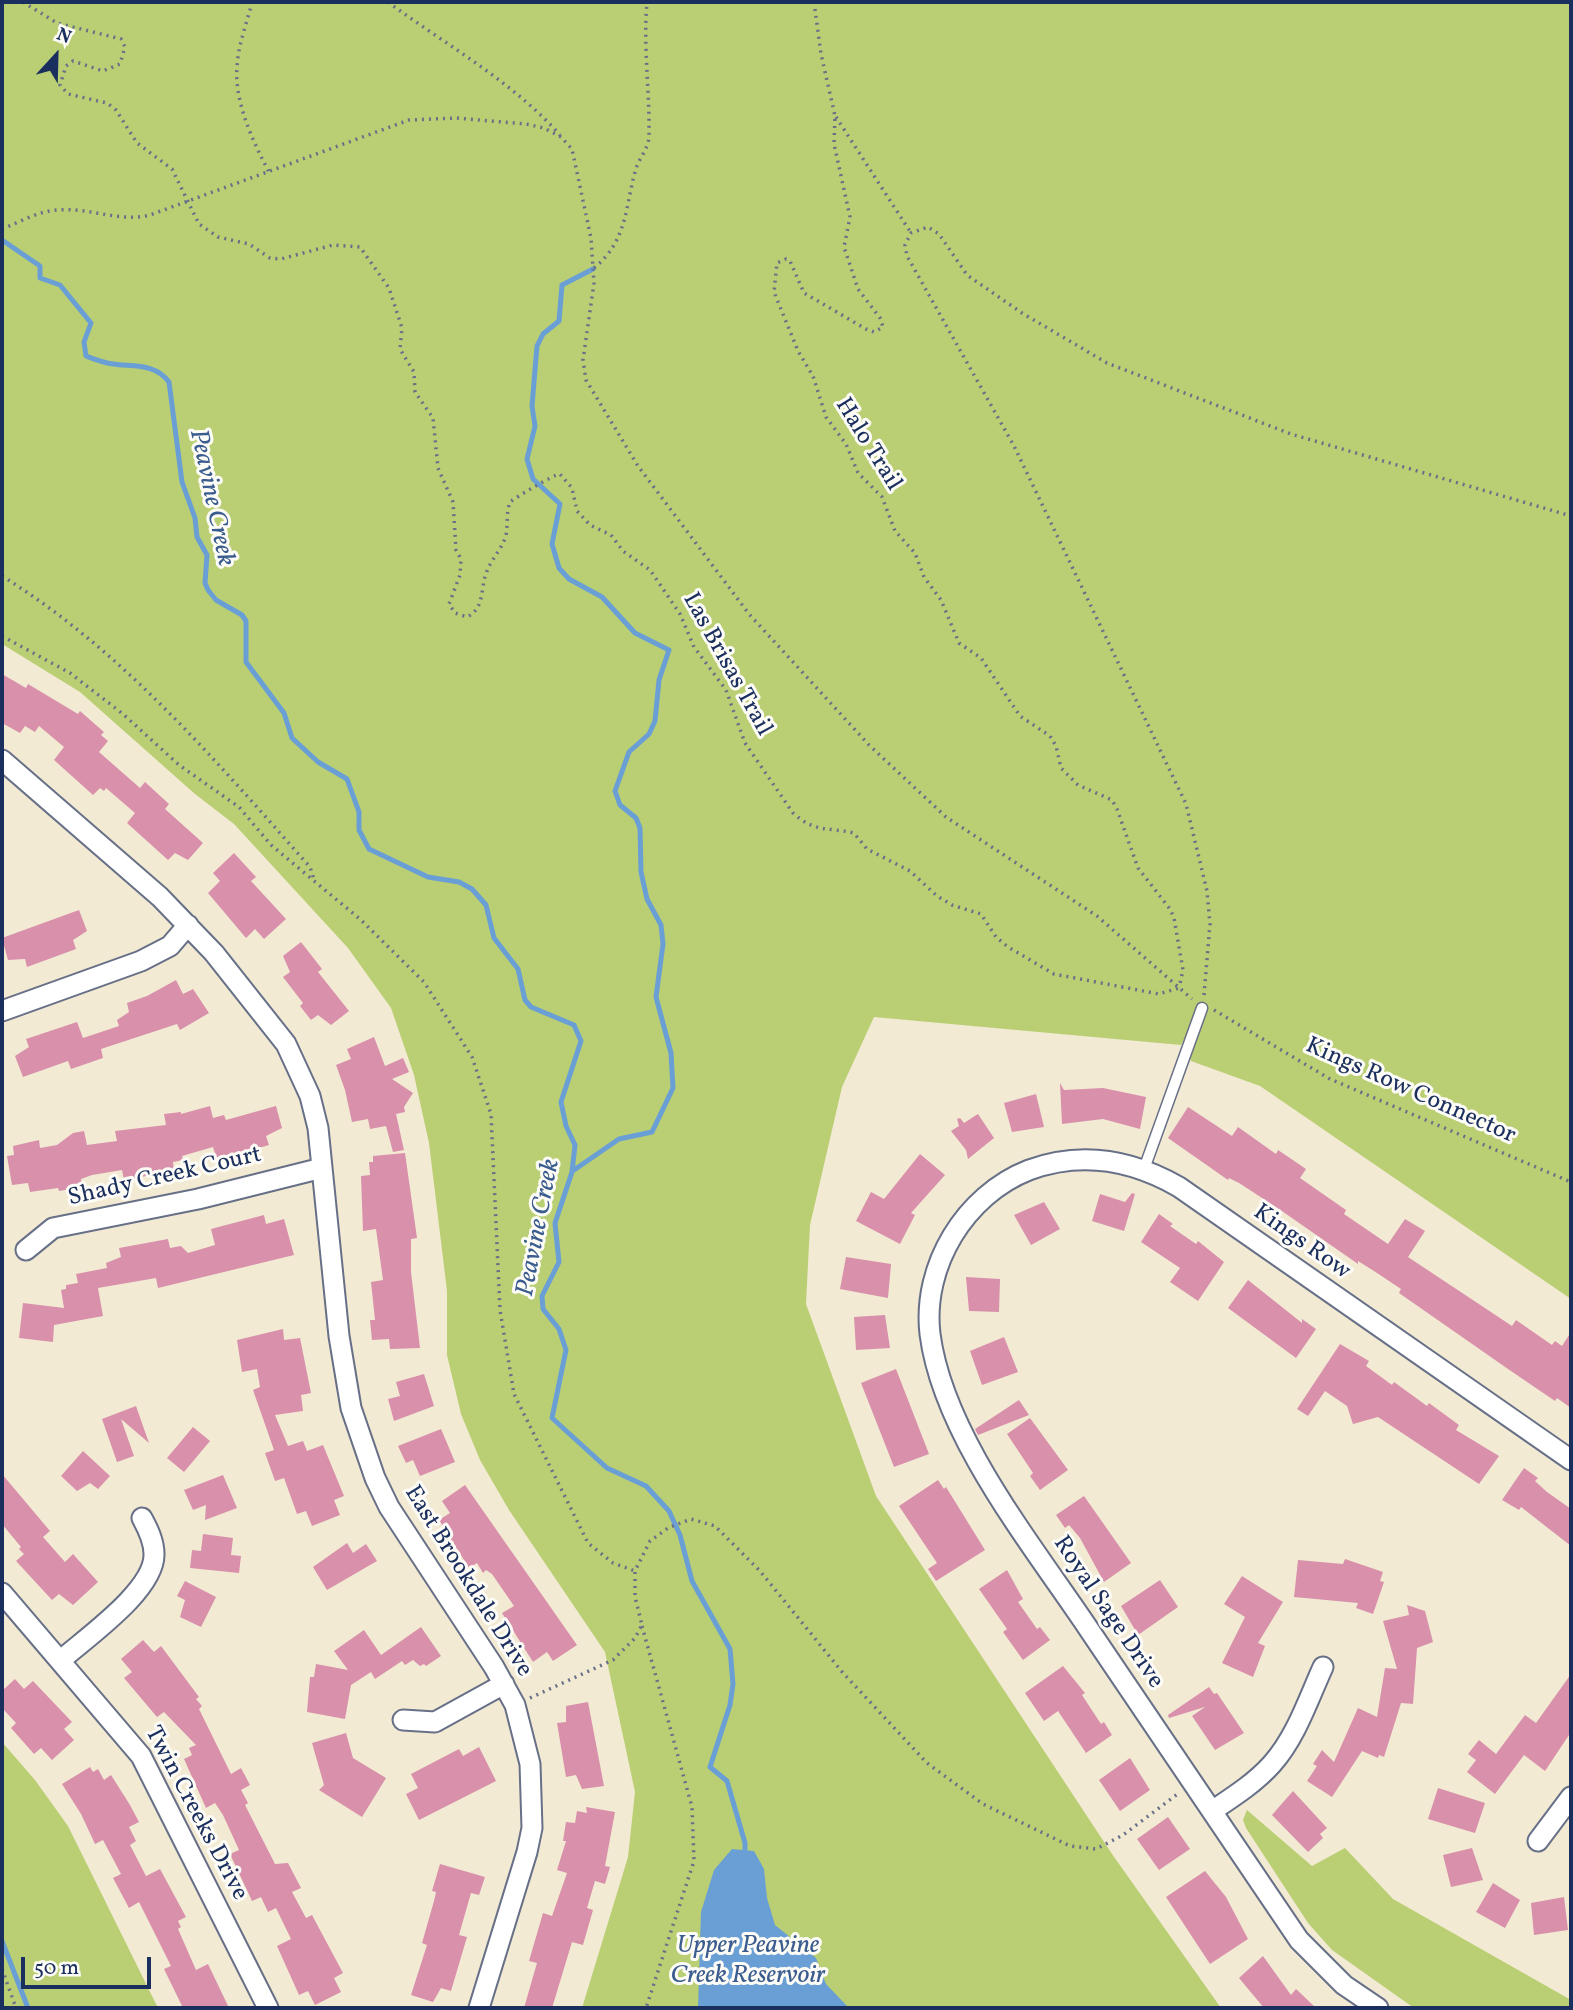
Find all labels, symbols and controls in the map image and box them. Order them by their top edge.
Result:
north arrow [21,21,91,91]
text: N [53,22,75,51]
street label: Halo Trail [827,393,907,497]
water label: Peavine Creek [180,427,240,569]
street label: Las Brisas Trail [675,588,777,742]
street label: Kings Row Connector [1300,1033,1520,1151]
street label: Shady Creek Court [65,1142,265,1214]
water label: Peavine Creek [511,1157,569,1299]
street label: Kings Row [1247,1199,1355,1287]
street label: East Brookdale Drive [396,1481,538,1683]
street label: Royal Sage Drive [1045,1531,1169,1695]
street label: Twin Creeks Drive [137,1722,253,1906]
water label: Upper Peavine Creek Reservoir [670,1931,826,1993]
scale bar [24,1944,154,1988]
text: 50 m [34,1954,79,1983]

